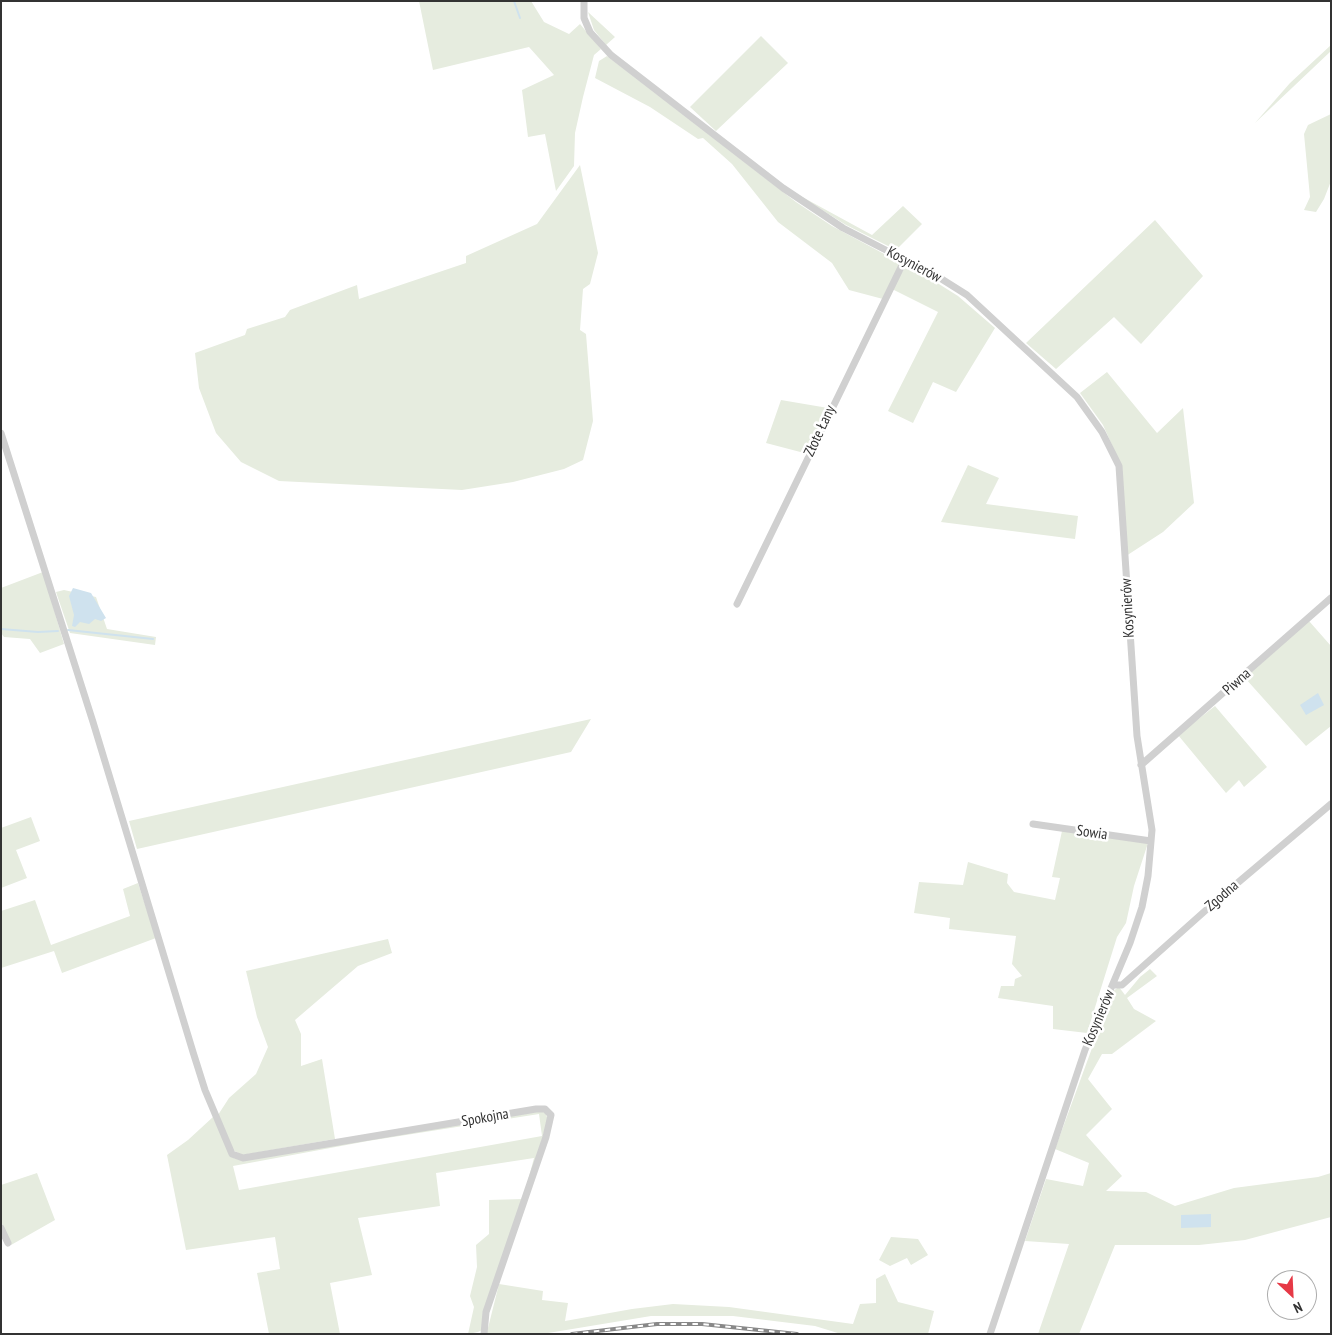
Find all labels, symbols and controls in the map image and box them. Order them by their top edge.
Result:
street label: Kosynierów [884,243,944,287]
street label: Złote Łany [800,403,840,459]
street label: Kosynierów [1117,578,1139,638]
street label: Piwna [1219,665,1255,699]
street label: Sowia [1075,822,1109,844]
street label: Zgodna [1202,877,1242,915]
street label: Kosynierów [1079,987,1119,1049]
street label: Spokojna [460,1105,510,1131]
north arrow [1267,1270,1317,1320]
text: N [1291,1298,1305,1317]

